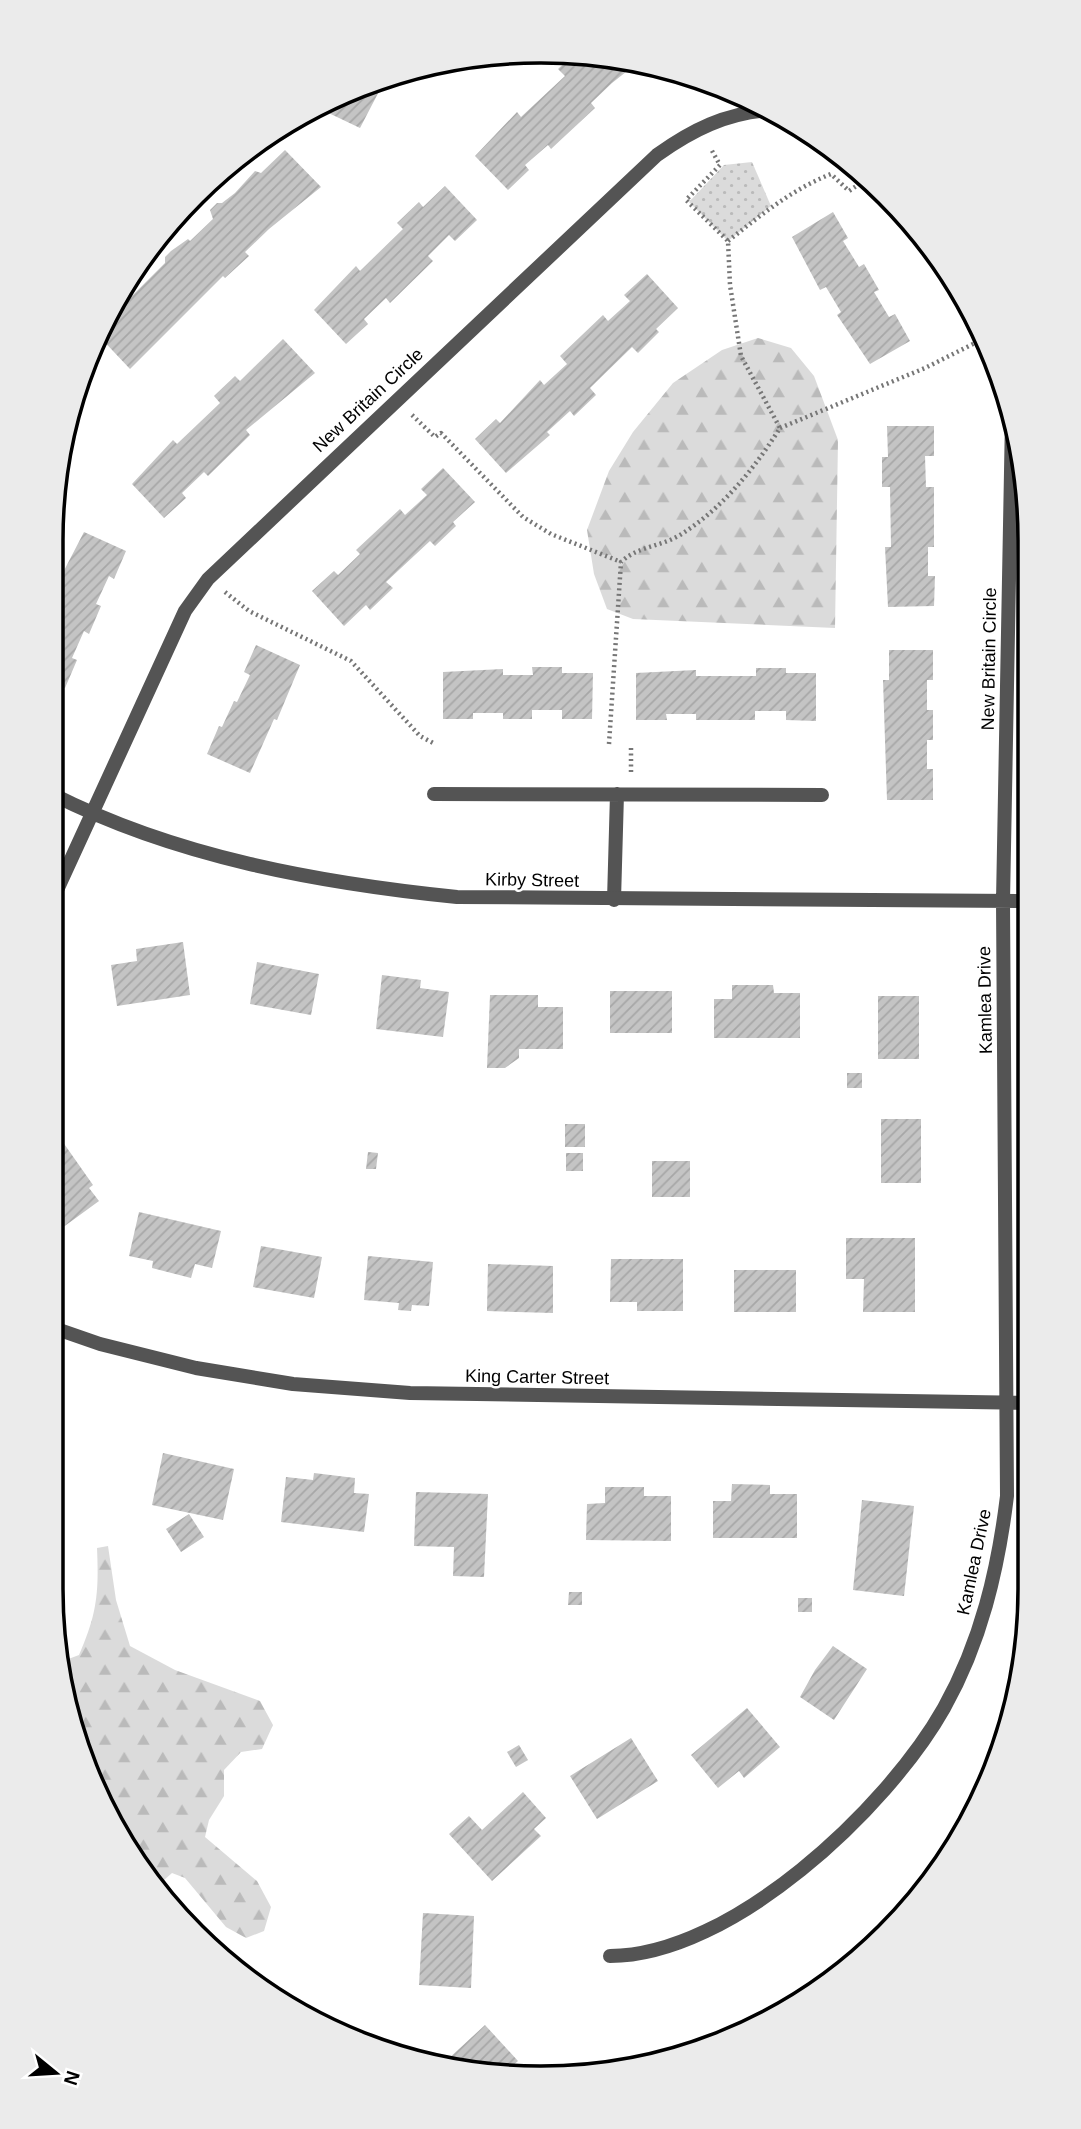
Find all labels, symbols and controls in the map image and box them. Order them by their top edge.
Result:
street label: New Britain Circle [309,344,427,456]
street label: New Britain Circle [978,587,1000,731]
street label: Kirby Street [485,869,579,891]
street label: Kamlea Drive [974,946,996,1054]
street label: King Carter Street [465,1366,609,1388]
street label: Kamlea Drive [953,1507,995,1617]
north arrow [21,2038,91,2108]
text: N [60,2068,84,2088]

